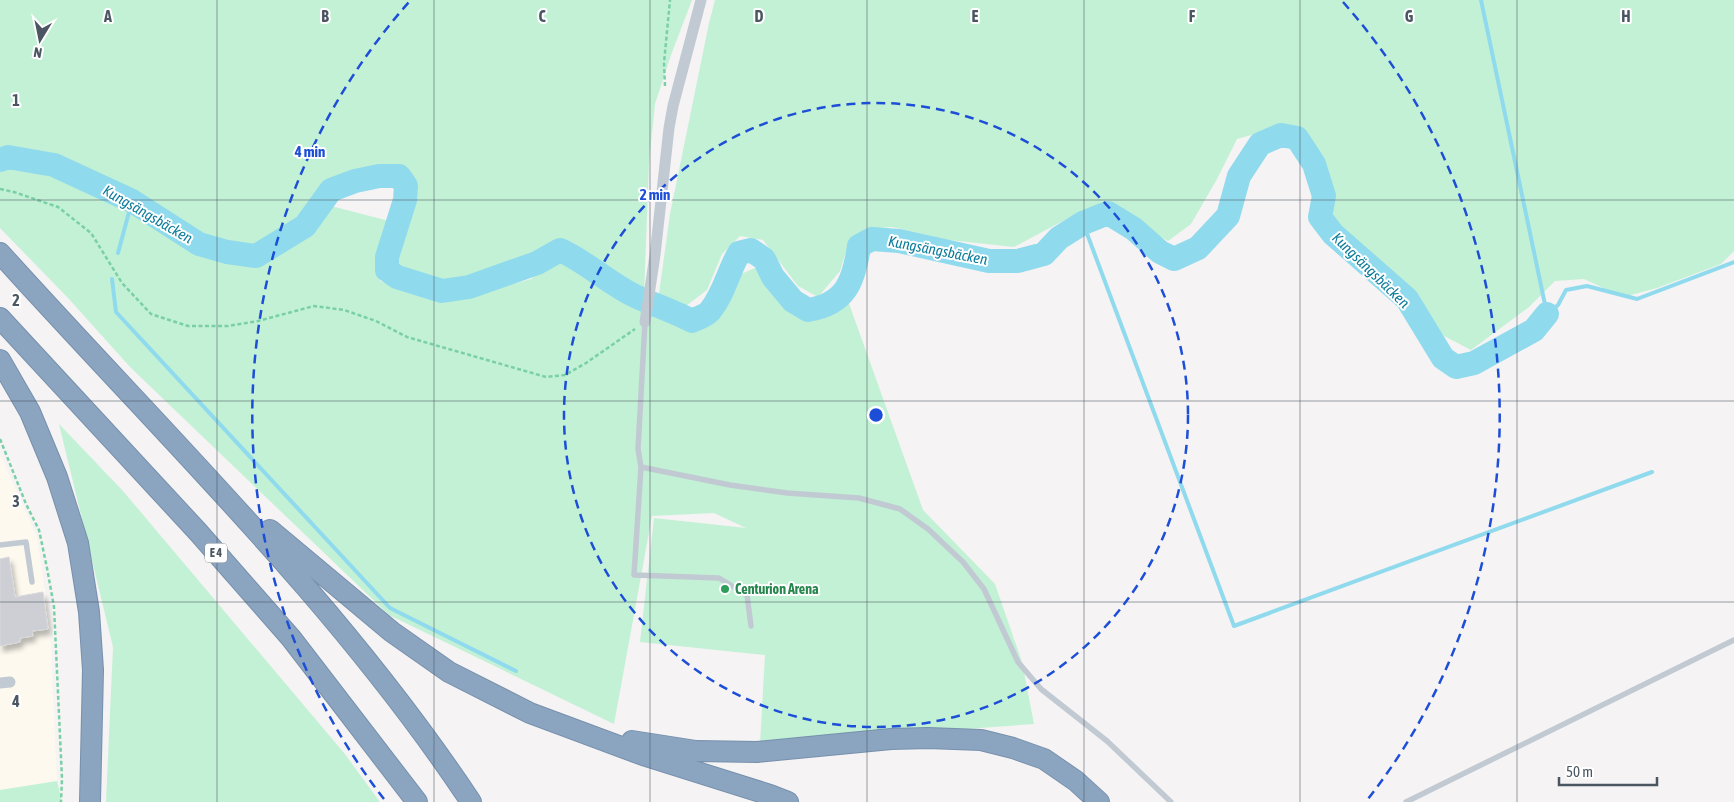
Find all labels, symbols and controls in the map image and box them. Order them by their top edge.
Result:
text: A [103,7,112,25]
text: B [321,7,329,25]
text: C [538,7,546,25]
text: D [755,7,764,25]
text: E [972,7,979,25]
text: F [1189,7,1196,25]
text: G [1405,7,1414,25]
text: H [1621,7,1631,25]
north arrow [15,15,65,65]
text: N [32,44,43,61]
text: 1 [12,91,20,109]
text: 4 min [294,143,325,160]
water label: Kungsängsbäcken [100,181,196,247]
text: 2 min [640,186,670,203]
water label: Kungsängsbäcken [1329,229,1413,311]
water label: Kungsängsbäcken [887,232,989,268]
text: 2 [12,291,20,309]
centre of rings [867,406,885,424]
text: 3 [12,492,20,510]
road number: E 4 [205,544,227,562]
place label: Centurion Arena [735,581,819,597]
marker: Centurion Arena [719,583,731,595]
text: 4 [11,692,20,710]
scale bar [1559,754,1656,786]
text: 50 m [1566,763,1593,780]

